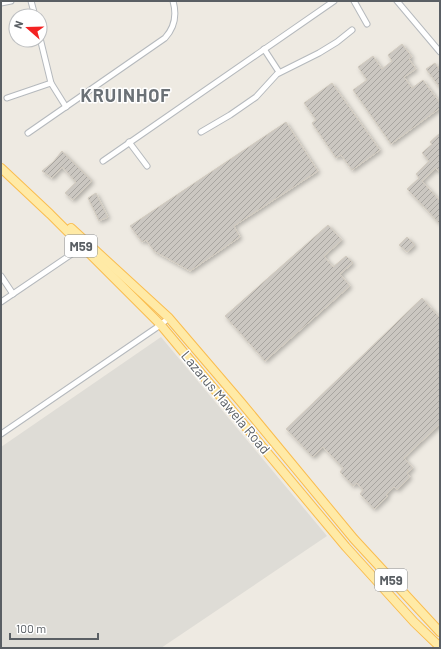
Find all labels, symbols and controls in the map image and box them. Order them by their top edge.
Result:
north arrow [8,8,48,48]
text: N [11,19,25,30]
district label: KRUINHOF [81,84,171,106]
road number: M59 [65,235,97,257]
street label: Lazarus Mawela Road [178,347,274,457]
road number: M59 [375,569,407,591]
scale bar [10,615,98,641]
text: 100 m [16,621,46,635]

